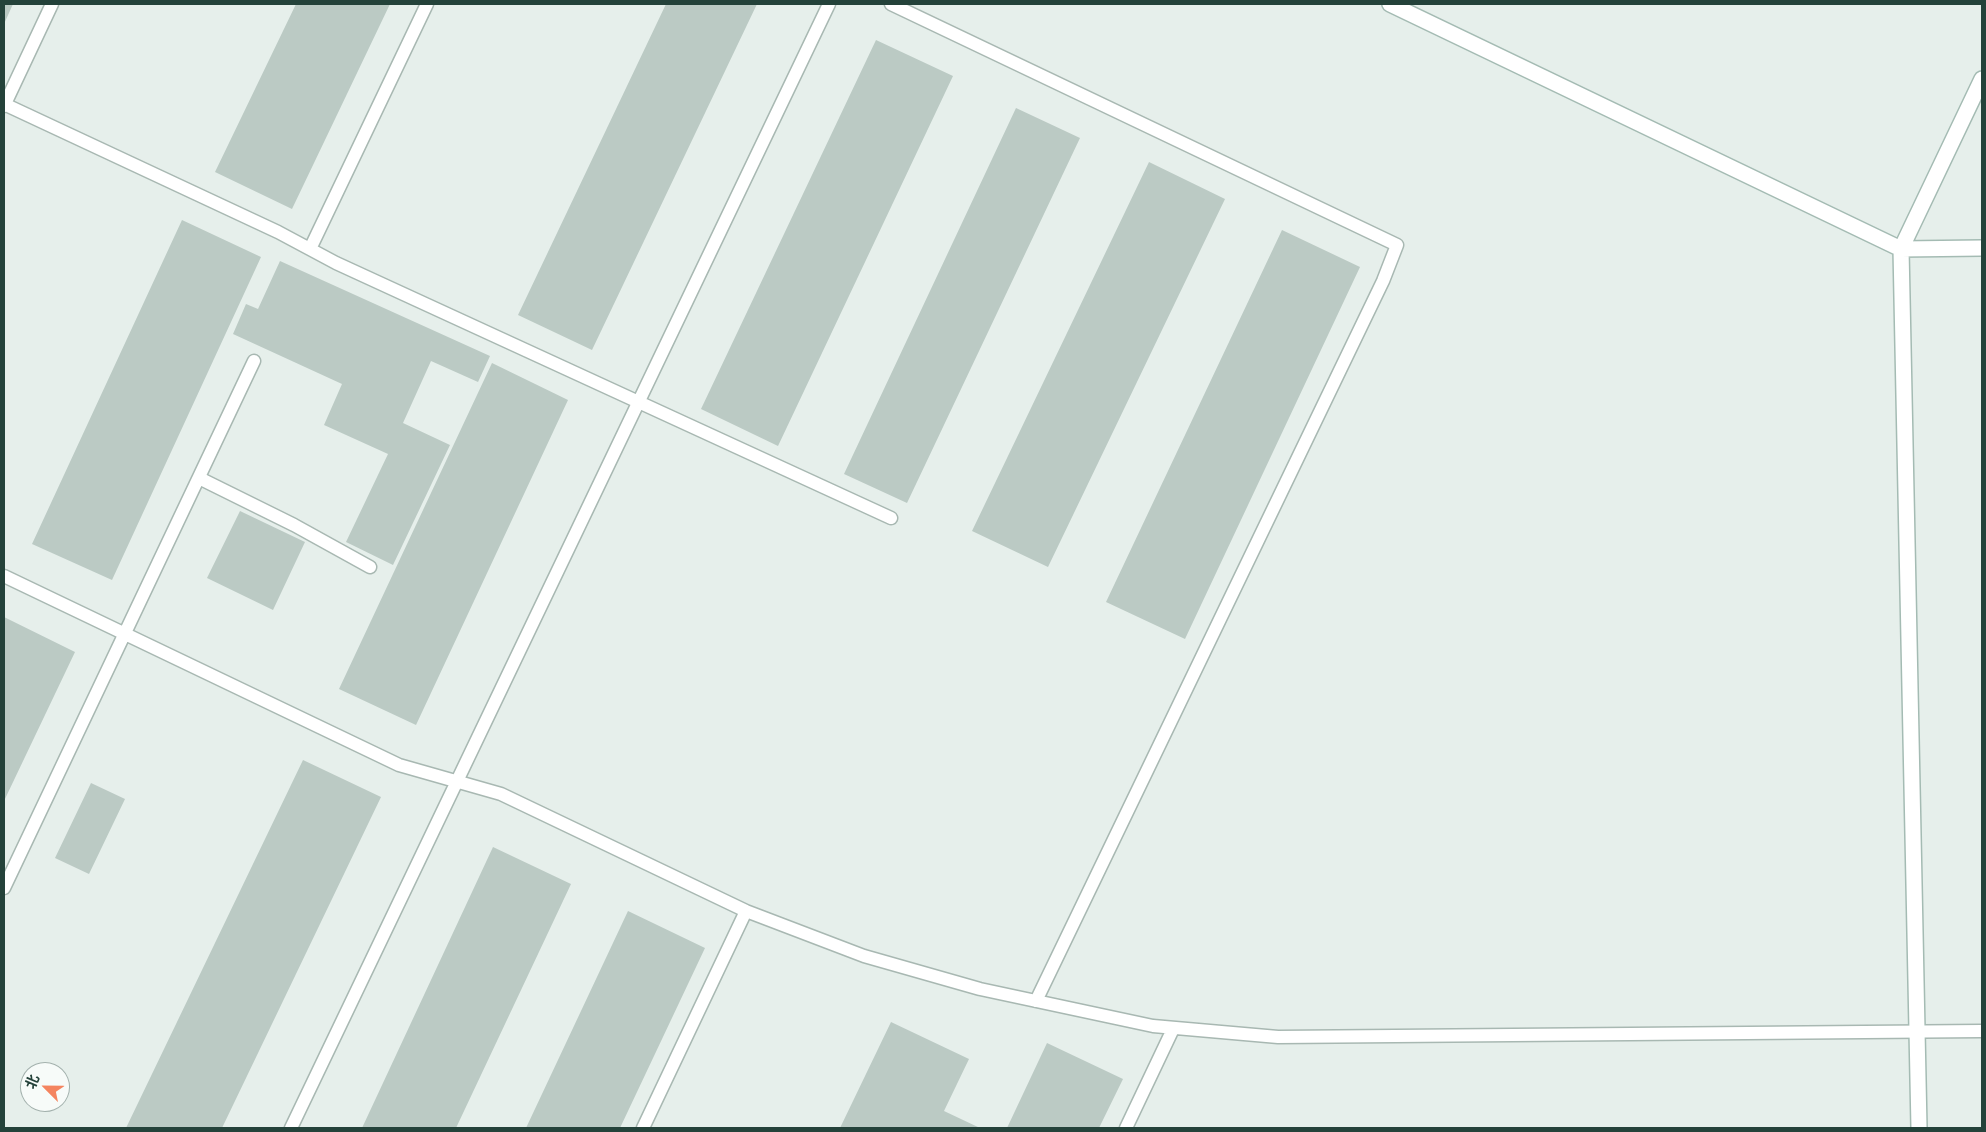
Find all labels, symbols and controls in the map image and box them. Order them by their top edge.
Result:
north arrow [20,1062,70,1112]
text: 北 [22,1072,42,1091]

